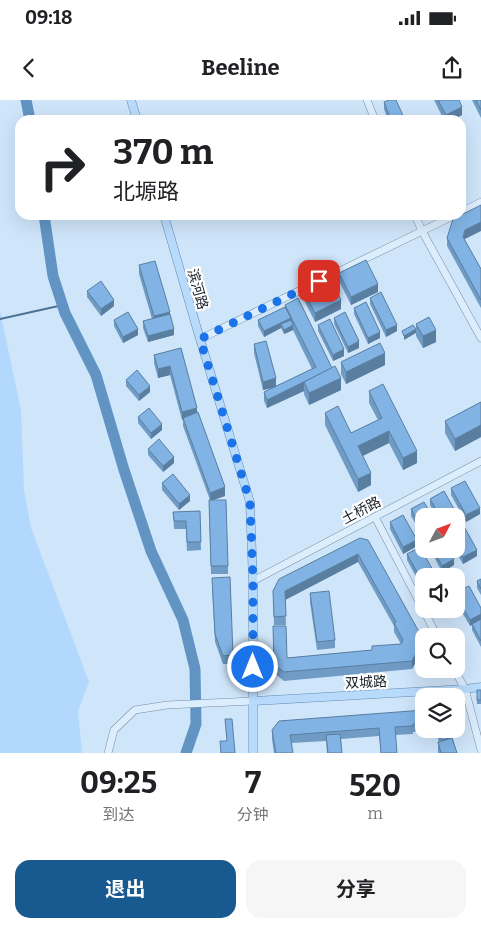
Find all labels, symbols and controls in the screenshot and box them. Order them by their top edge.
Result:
text: 09:18 [25,6,72,29]
icon: back [15,54,43,82]
text: Beeline [201,54,280,81]
icon: share [438,54,466,82]
text: 370 m [113,131,213,173]
icon: right [30,135,95,200]
text: 北塬路 [113,178,179,205]
pin [298,260,340,302]
street label: 滨河路 [184,267,211,312]
icon: arrive [305,267,333,295]
street label: 土桥路 [339,493,384,528]
north arrow [415,508,465,558]
map controls [415,508,465,738]
button: sound [415,568,465,618]
button: search [415,628,465,678]
position arrow [226,640,278,692]
street label: 双城路 [345,673,387,692]
button: layers [415,688,465,738]
text: 09:25 [80,765,157,801]
text: 7 [245,765,261,801]
text: 520 [349,768,401,804]
text: m [367,804,383,823]
text: 到达 [103,805,135,824]
text: 分钟 [237,805,269,824]
button: 退出 [15,860,236,918]
button: 分享 [246,860,466,918]

